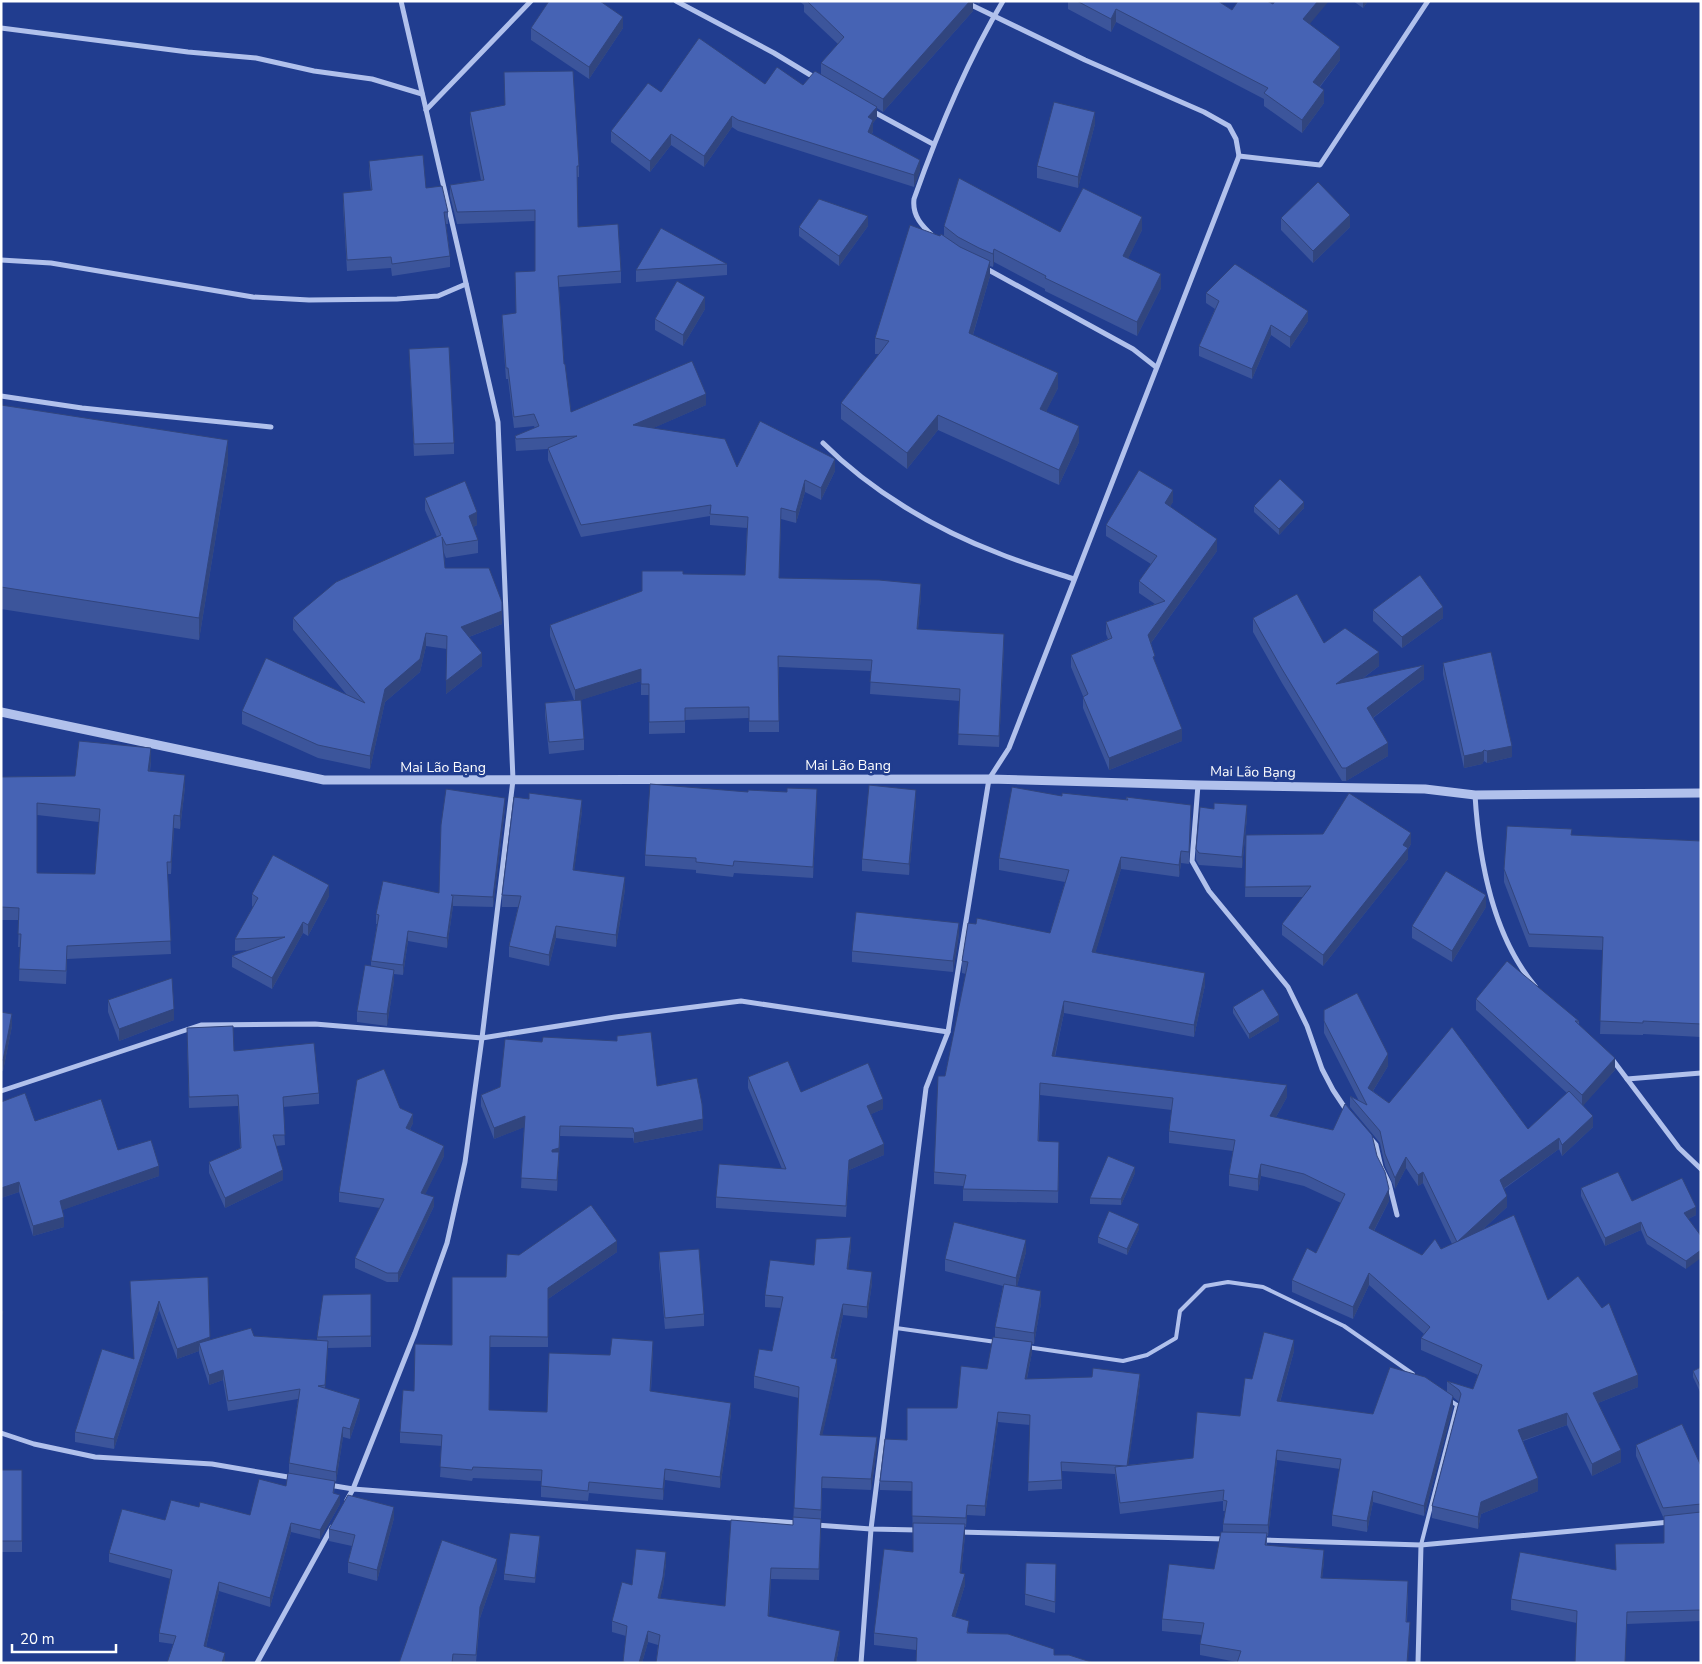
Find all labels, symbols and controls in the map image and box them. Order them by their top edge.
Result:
street label: Mai Lão Bạng [805,756,891,775]
street label: Mai Lão Bạng [400,758,486,777]
street label: Mai Lão Bạng [1210,762,1296,782]
scale bar [12,1622,116,1654]
text: 20 m [20,1629,55,1649]

